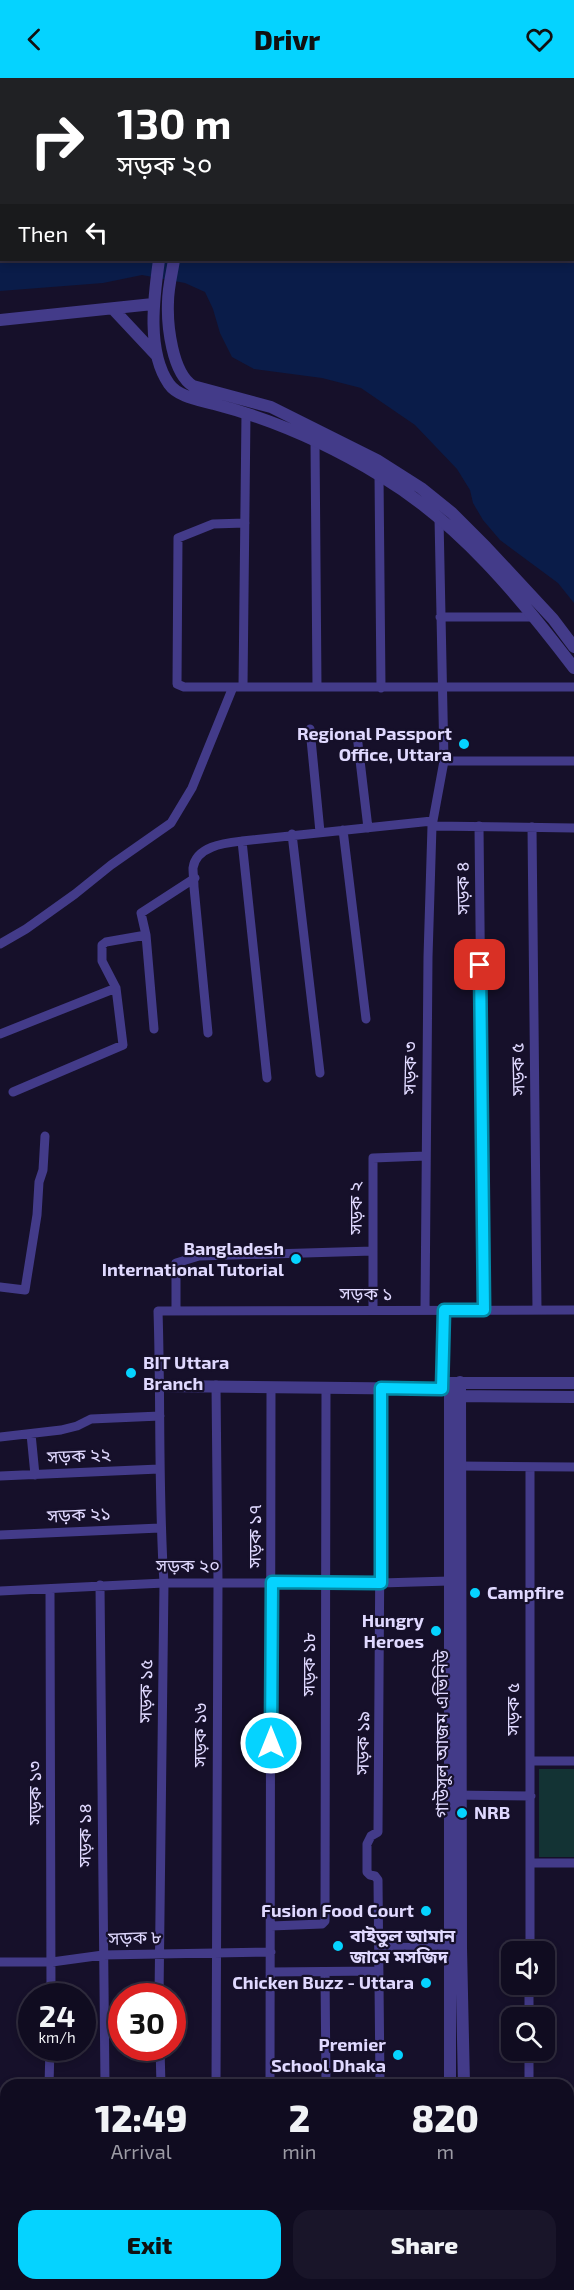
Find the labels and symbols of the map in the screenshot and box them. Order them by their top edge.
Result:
place label: Regional Passport Office, Uttara [297,722,453,765]
marker: Regional Passport Office, Uttara [457,737,471,751]
street label: সড়ক ৪ [451,861,473,916]
pin [454,939,505,990]
street label: সড়ক ৩ [398,1041,420,1096]
street label: সড়ক ৫ [506,1042,528,1097]
street label: সড়ক ২ [344,1181,366,1236]
place label: Bangladesh International Tutorial [102,1237,284,1280]
marker: Bangladesh International Tutorial [289,1252,303,1266]
street label: সড়ক ১ [338,1282,393,1304]
place label: BIT Uttara Branch [143,1351,229,1394]
marker: BIT Uttara Branch [124,1366,138,1380]
street label: সড়ক ২২ [45,1442,112,1468]
street label: সড়ক ২১ [45,1501,111,1527]
street label: সড়ক ১৭ [243,1504,265,1569]
street label: সড়ক ২০ [155,1554,220,1576]
place label: Campfire [487,1581,564,1603]
marker: Campfire [468,1586,482,1600]
place label: Hungry Heroes [362,1609,425,1652]
marker: Hungry Heroes [429,1624,443,1638]
street label: সড়ক ১৮ [297,1632,319,1697]
street label: গাউসুল আজম এভিনিউ [430,1650,453,1818]
street label: সড়ক ১৫ [133,1659,157,1724]
street label: সড়ক ৫ [501,1682,523,1737]
street label: সড়ক ১৬ [188,1703,210,1768]
position arrow [239,1711,303,1775]
street label: সড়ক ১৯ [350,1711,374,1776]
street label: সড়ক ১৩ [23,1761,45,1826]
place label: NRB [474,1801,510,1823]
street label: সড়ক ১৪ [73,1803,95,1868]
marker: NRB [455,1806,469,1820]
place label: Fusion Food Court [261,1899,415,1921]
marker: Fusion Food Court [419,1904,433,1918]
place label: বাইতুল আমান জামে মসজিদ [349,1924,456,1967]
street label: সড়ক ৮ [107,1925,162,1949]
marker: বাইতুল আমান জামে মসজিদ [331,1939,345,1953]
place label: Chicken Buzz - Uttara [232,1971,414,1993]
marker: Chicken Buzz - Uttara [419,1976,433,1990]
speed limit sign: 30 [108,1983,186,2061]
place label: Premier School Dhaka [271,2033,386,2076]
marker: Premier School Dhaka [391,2048,405,2062]

